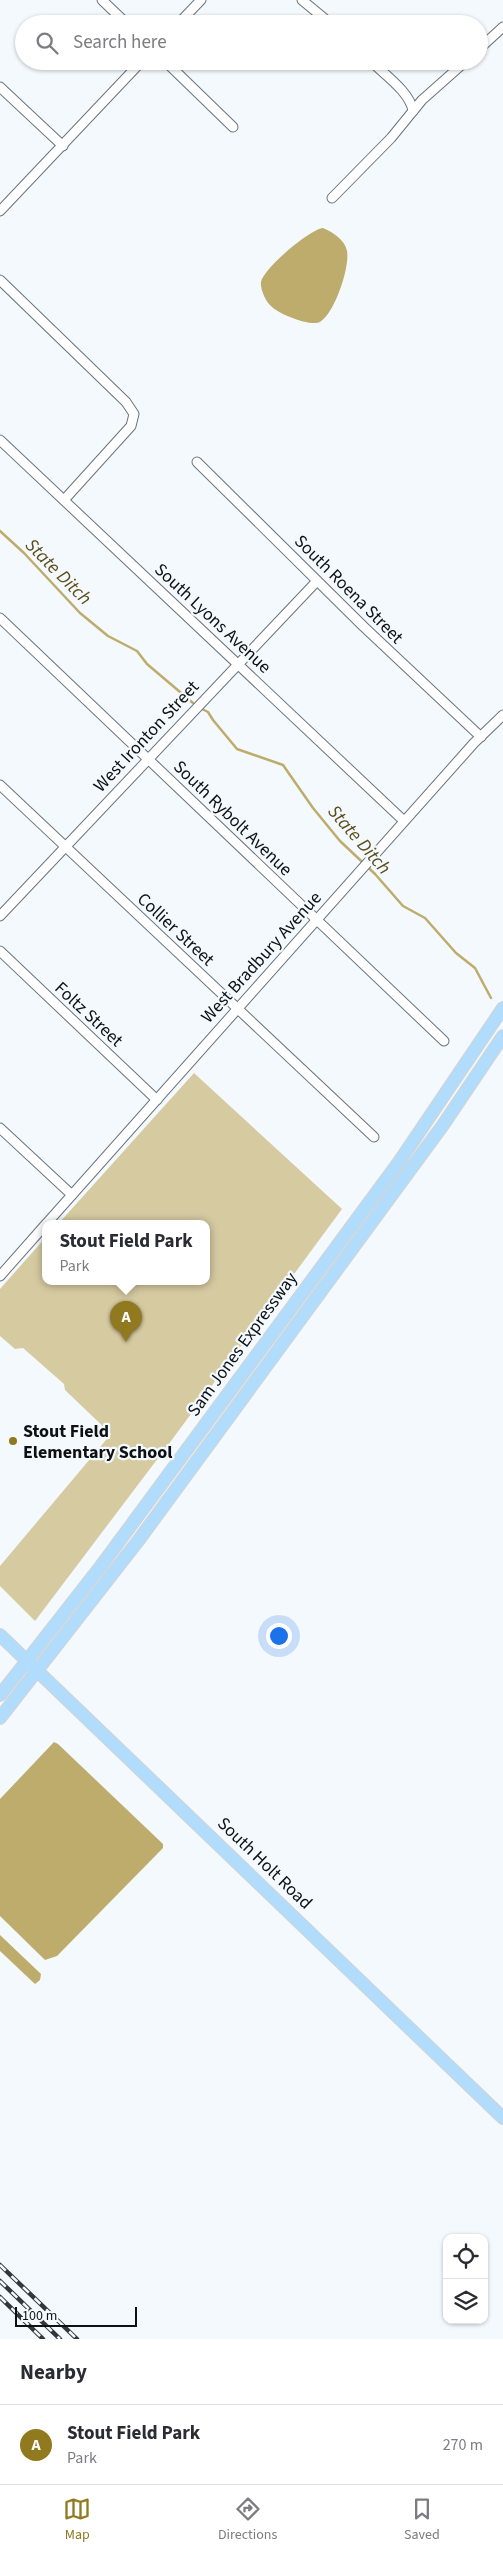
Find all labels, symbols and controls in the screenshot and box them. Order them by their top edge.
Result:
search box [15,15,488,70]
icon: search [33,29,61,57]
text: Search here [73,29,167,56]
street label: South Roena Street [289,529,409,649]
water label: State Ditch [19,533,97,611]
street label: South Lyons Avenue [149,558,277,679]
street label: West Ironton Street [88,675,205,798]
street label: South Rybolt Avenue [168,755,298,882]
water label: State Ditch [321,799,397,881]
street label: West Bradbury Avenue [195,886,327,1029]
street label: Collier Street [131,887,220,972]
street label: Foltz Street [49,976,128,1053]
popup [42,1220,210,1285]
text: Stout Field Park [59,1228,193,1255]
text: Park [59,1255,89,1277]
street label: Sam Jones Expressway [182,1267,304,1422]
pin: A [110,1301,142,1342]
place label: Stout Field Elementary School [23,1419,173,1465]
marker: Stout Field Elementary School [7,1435,19,1447]
your location [266,1623,292,1649]
street label: South Holt Road [212,1812,318,1915]
map controls [443,2234,488,2324]
button: locate [443,2234,488,2279]
button: layers [443,2279,488,2324]
scale bar [15,2304,138,2327]
text: 100 m [22,2306,57,2326]
text: Nearby [20,2357,87,2387]
text: Stout Field Park [67,2420,200,2447]
text: A [31,2434,41,2456]
text: 270 m [443,2434,483,2456]
text: Park [67,2447,97,2469]
tab: Map [63,2495,91,2545]
tab: Directions [218,2495,277,2545]
tab: Saved [404,2495,440,2545]

